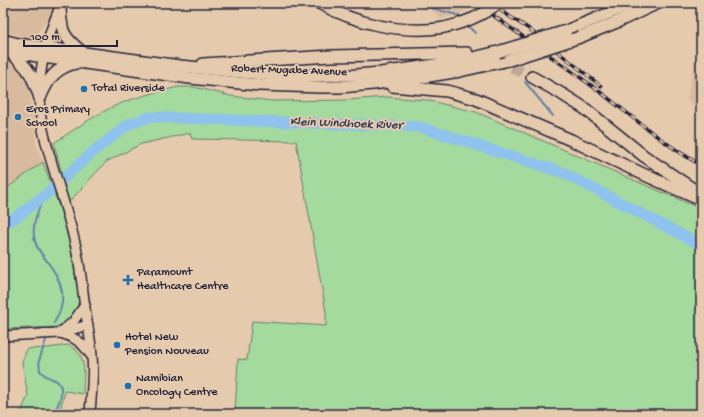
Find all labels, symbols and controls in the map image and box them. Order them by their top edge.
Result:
scale bar [24,22,117,48]
text: 100 m [29,31,60,45]
street label: Robert Mugabe Avenue [231,62,348,80]
place label: Total Riverside [91,82,166,96]
marker: Total Riverside [79,84,89,94]
place label: Eros Primary School [26,103,90,131]
marker: Eros Primary School [13,112,23,122]
water label: Klein Windhoek River [290,115,405,134]
place label: Paramount Healthcare Centre [136,266,229,294]
marker: Paramount Healthcare Centre [122,274,134,286]
place label: Hotel New Pension Nouveau [124,331,209,359]
marker: Hotel New Pension Nouveau [112,340,122,350]
place label: Namibian Oncology Centre [136,372,218,400]
marker: Namibian Oncology Centre [123,381,133,391]

